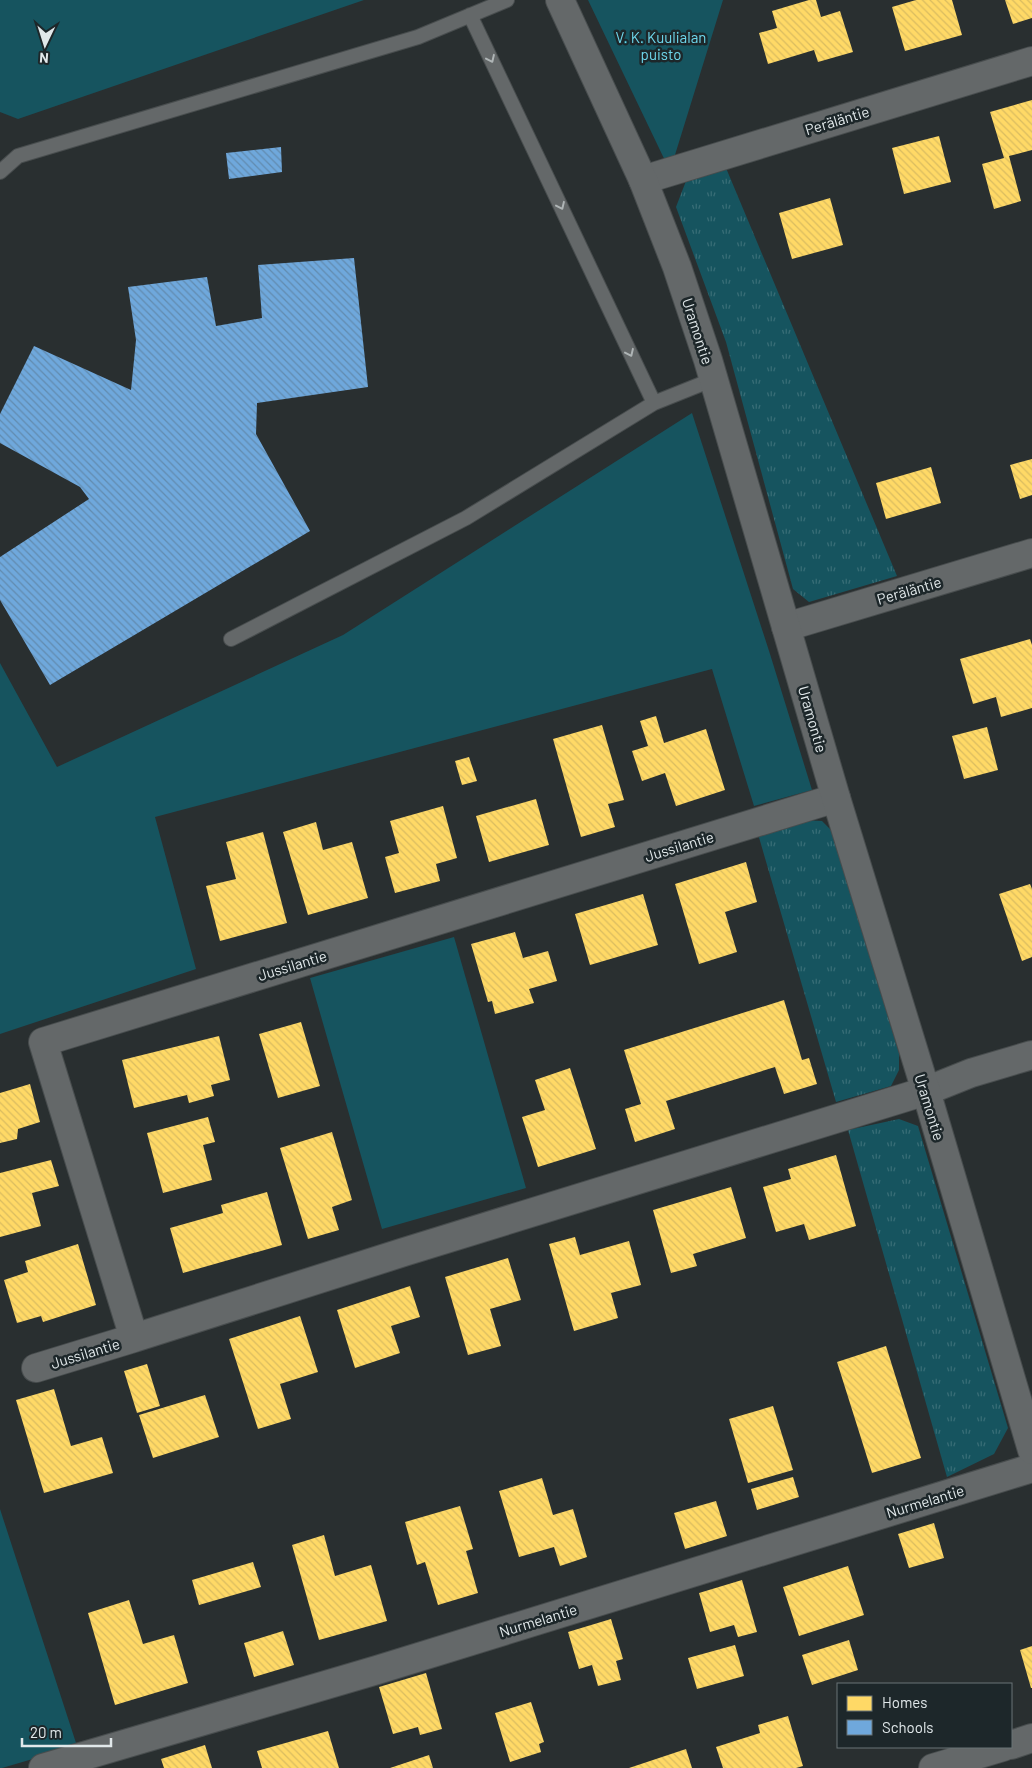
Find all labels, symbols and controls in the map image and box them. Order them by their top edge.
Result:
north arrow [20,20,70,70]
park label: V. K. Kuulialan puisto [616,28,706,63]
text: N [39,50,49,67]
one-way arrow [485,54,495,63]
street label: Peräläntie [803,102,871,138]
one-way arrow [554,200,564,209]
street label: Uramontie [679,296,717,366]
one-way arrow [624,347,634,356]
street label: Peräläntie [875,572,943,608]
street label: Uramontie [795,684,831,754]
street label: Jussilantie [642,827,716,865]
street label: Jussilantie [255,946,329,984]
street label: Uramontie [911,1072,949,1142]
street label: Jussilantie [48,1334,122,1372]
street label: Nurmelantie [884,1481,966,1521]
street label: Nurmelantie [497,1600,579,1640]
legend [837,1683,1012,1748]
text: Homes [882,1693,927,1711]
scale bar [22,1716,111,1748]
text: Schools [882,1718,934,1736]
text: 20 m [30,1723,62,1741]

